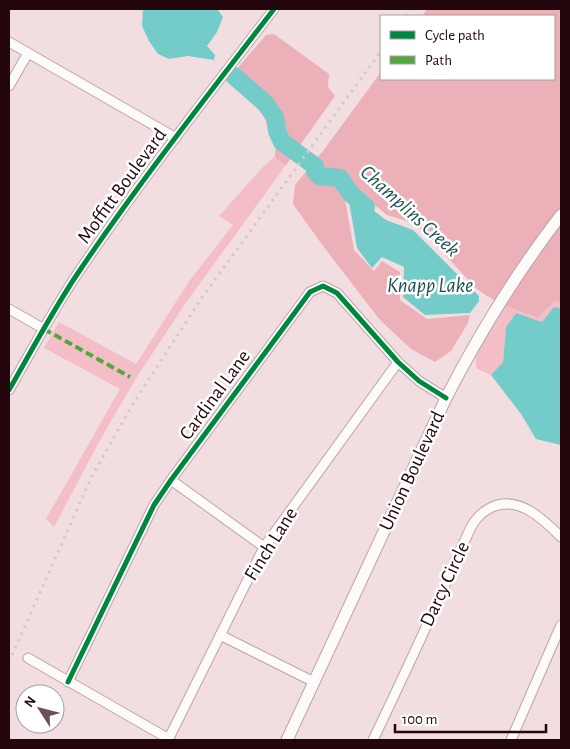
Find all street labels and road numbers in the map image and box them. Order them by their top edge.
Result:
street label: Moffitt Boulevard [74,125,170,247]
street label: Cardinal Lane [176,346,254,444]
street label: Union Boulevard [376,408,448,534]
street label: Finch Lane [241,504,301,584]
street label: Darcy Circle [417,538,473,630]

